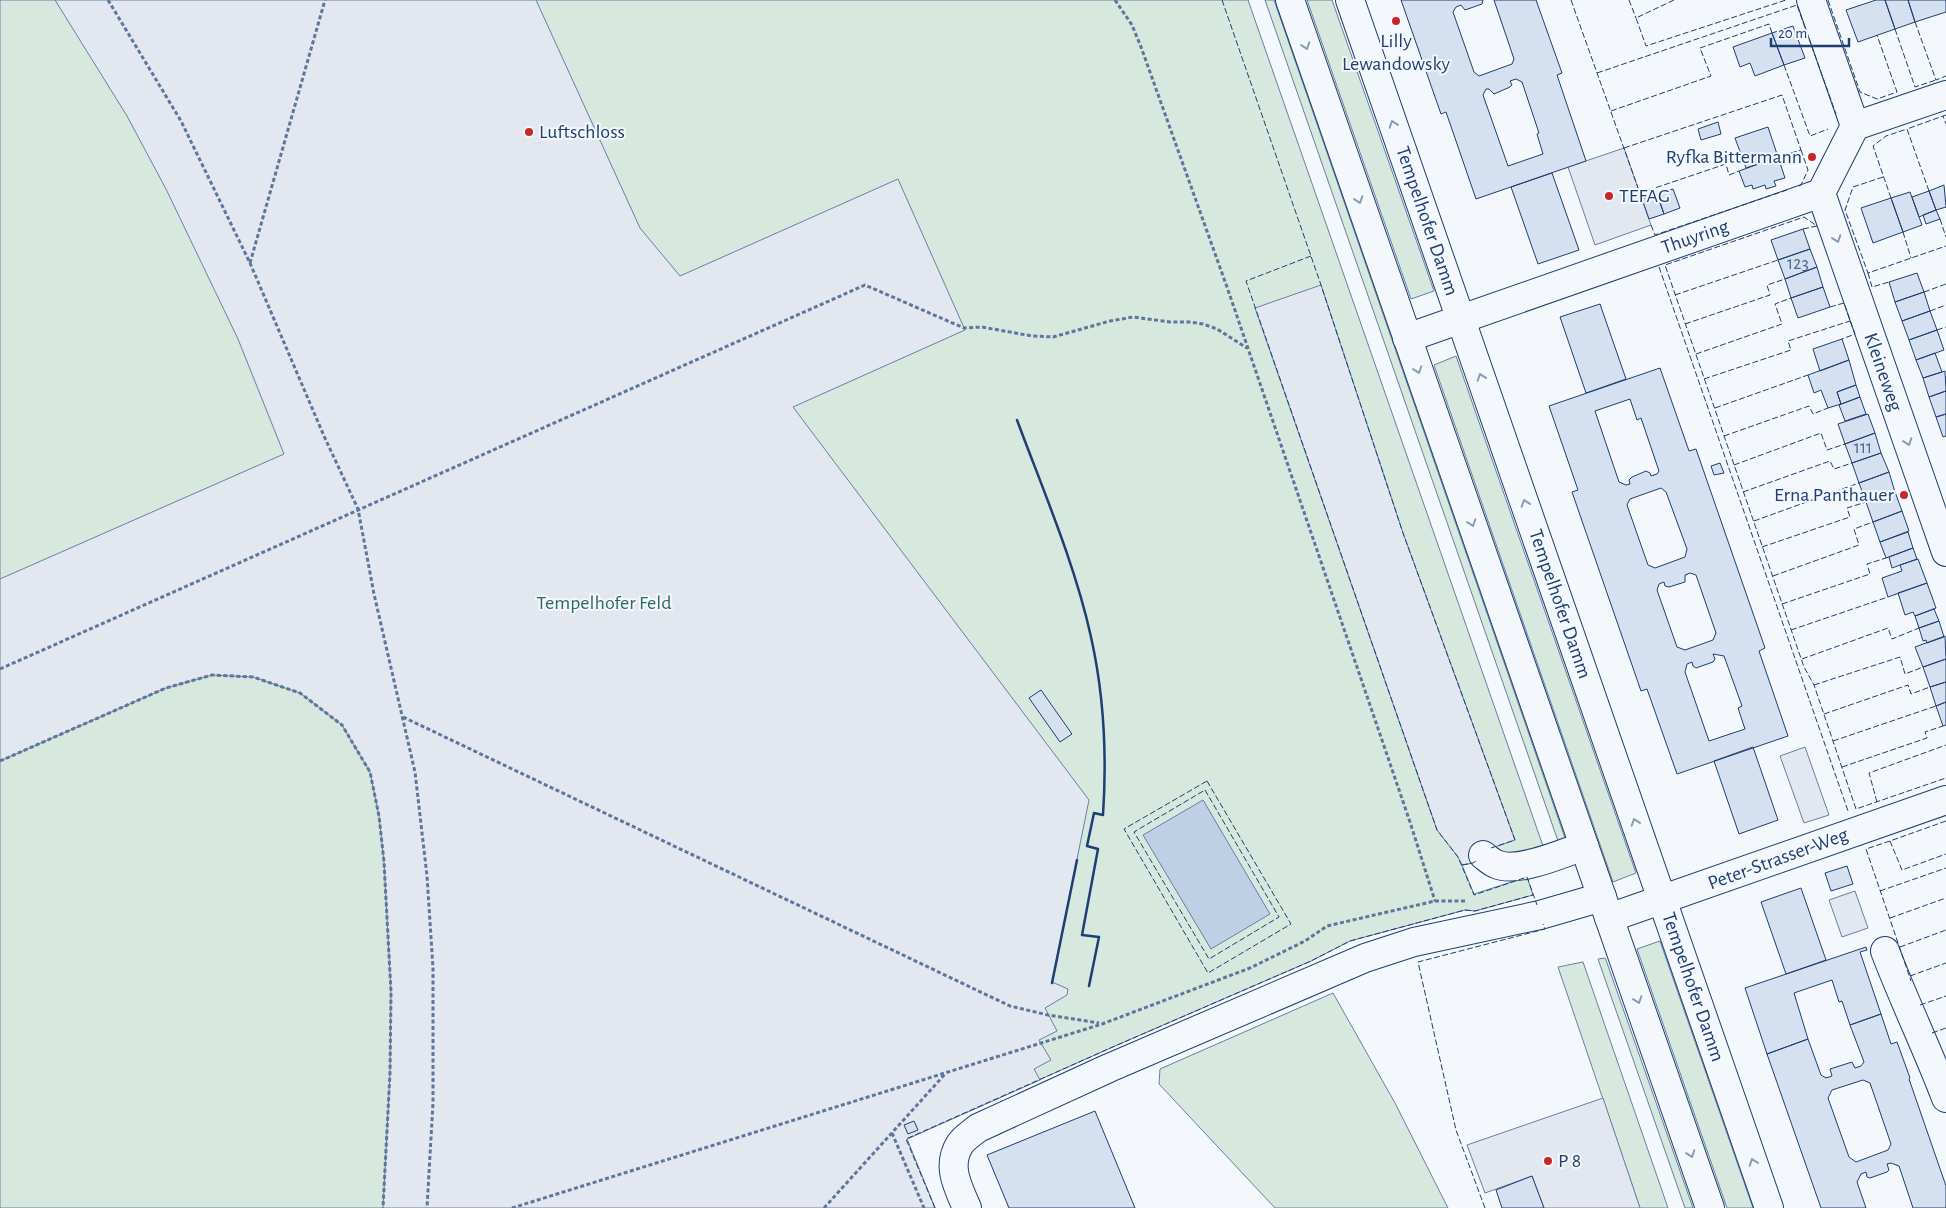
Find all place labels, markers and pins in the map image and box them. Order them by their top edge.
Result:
marker: Lilly Lewandowsky [1390,15,1402,27]
place label: Lilly Lewandowsky [1342,31,1451,74]
place label: Luftschloss [539,122,625,142]
marker: Luftschloss [523,126,535,138]
place label: Ryfka Bittermann [1666,147,1802,167]
marker: Ryfka Bittermann [1806,151,1818,163]
place label: TEFAG [1619,186,1670,206]
marker: TEFAG [1603,190,1615,202]
place label: Erna Panthauer [1774,485,1895,505]
marker: Erna Panthauer [1898,489,1910,501]
place label: P 8 [1558,1151,1581,1171]
marker: P 8 [1542,1155,1554,1167]

